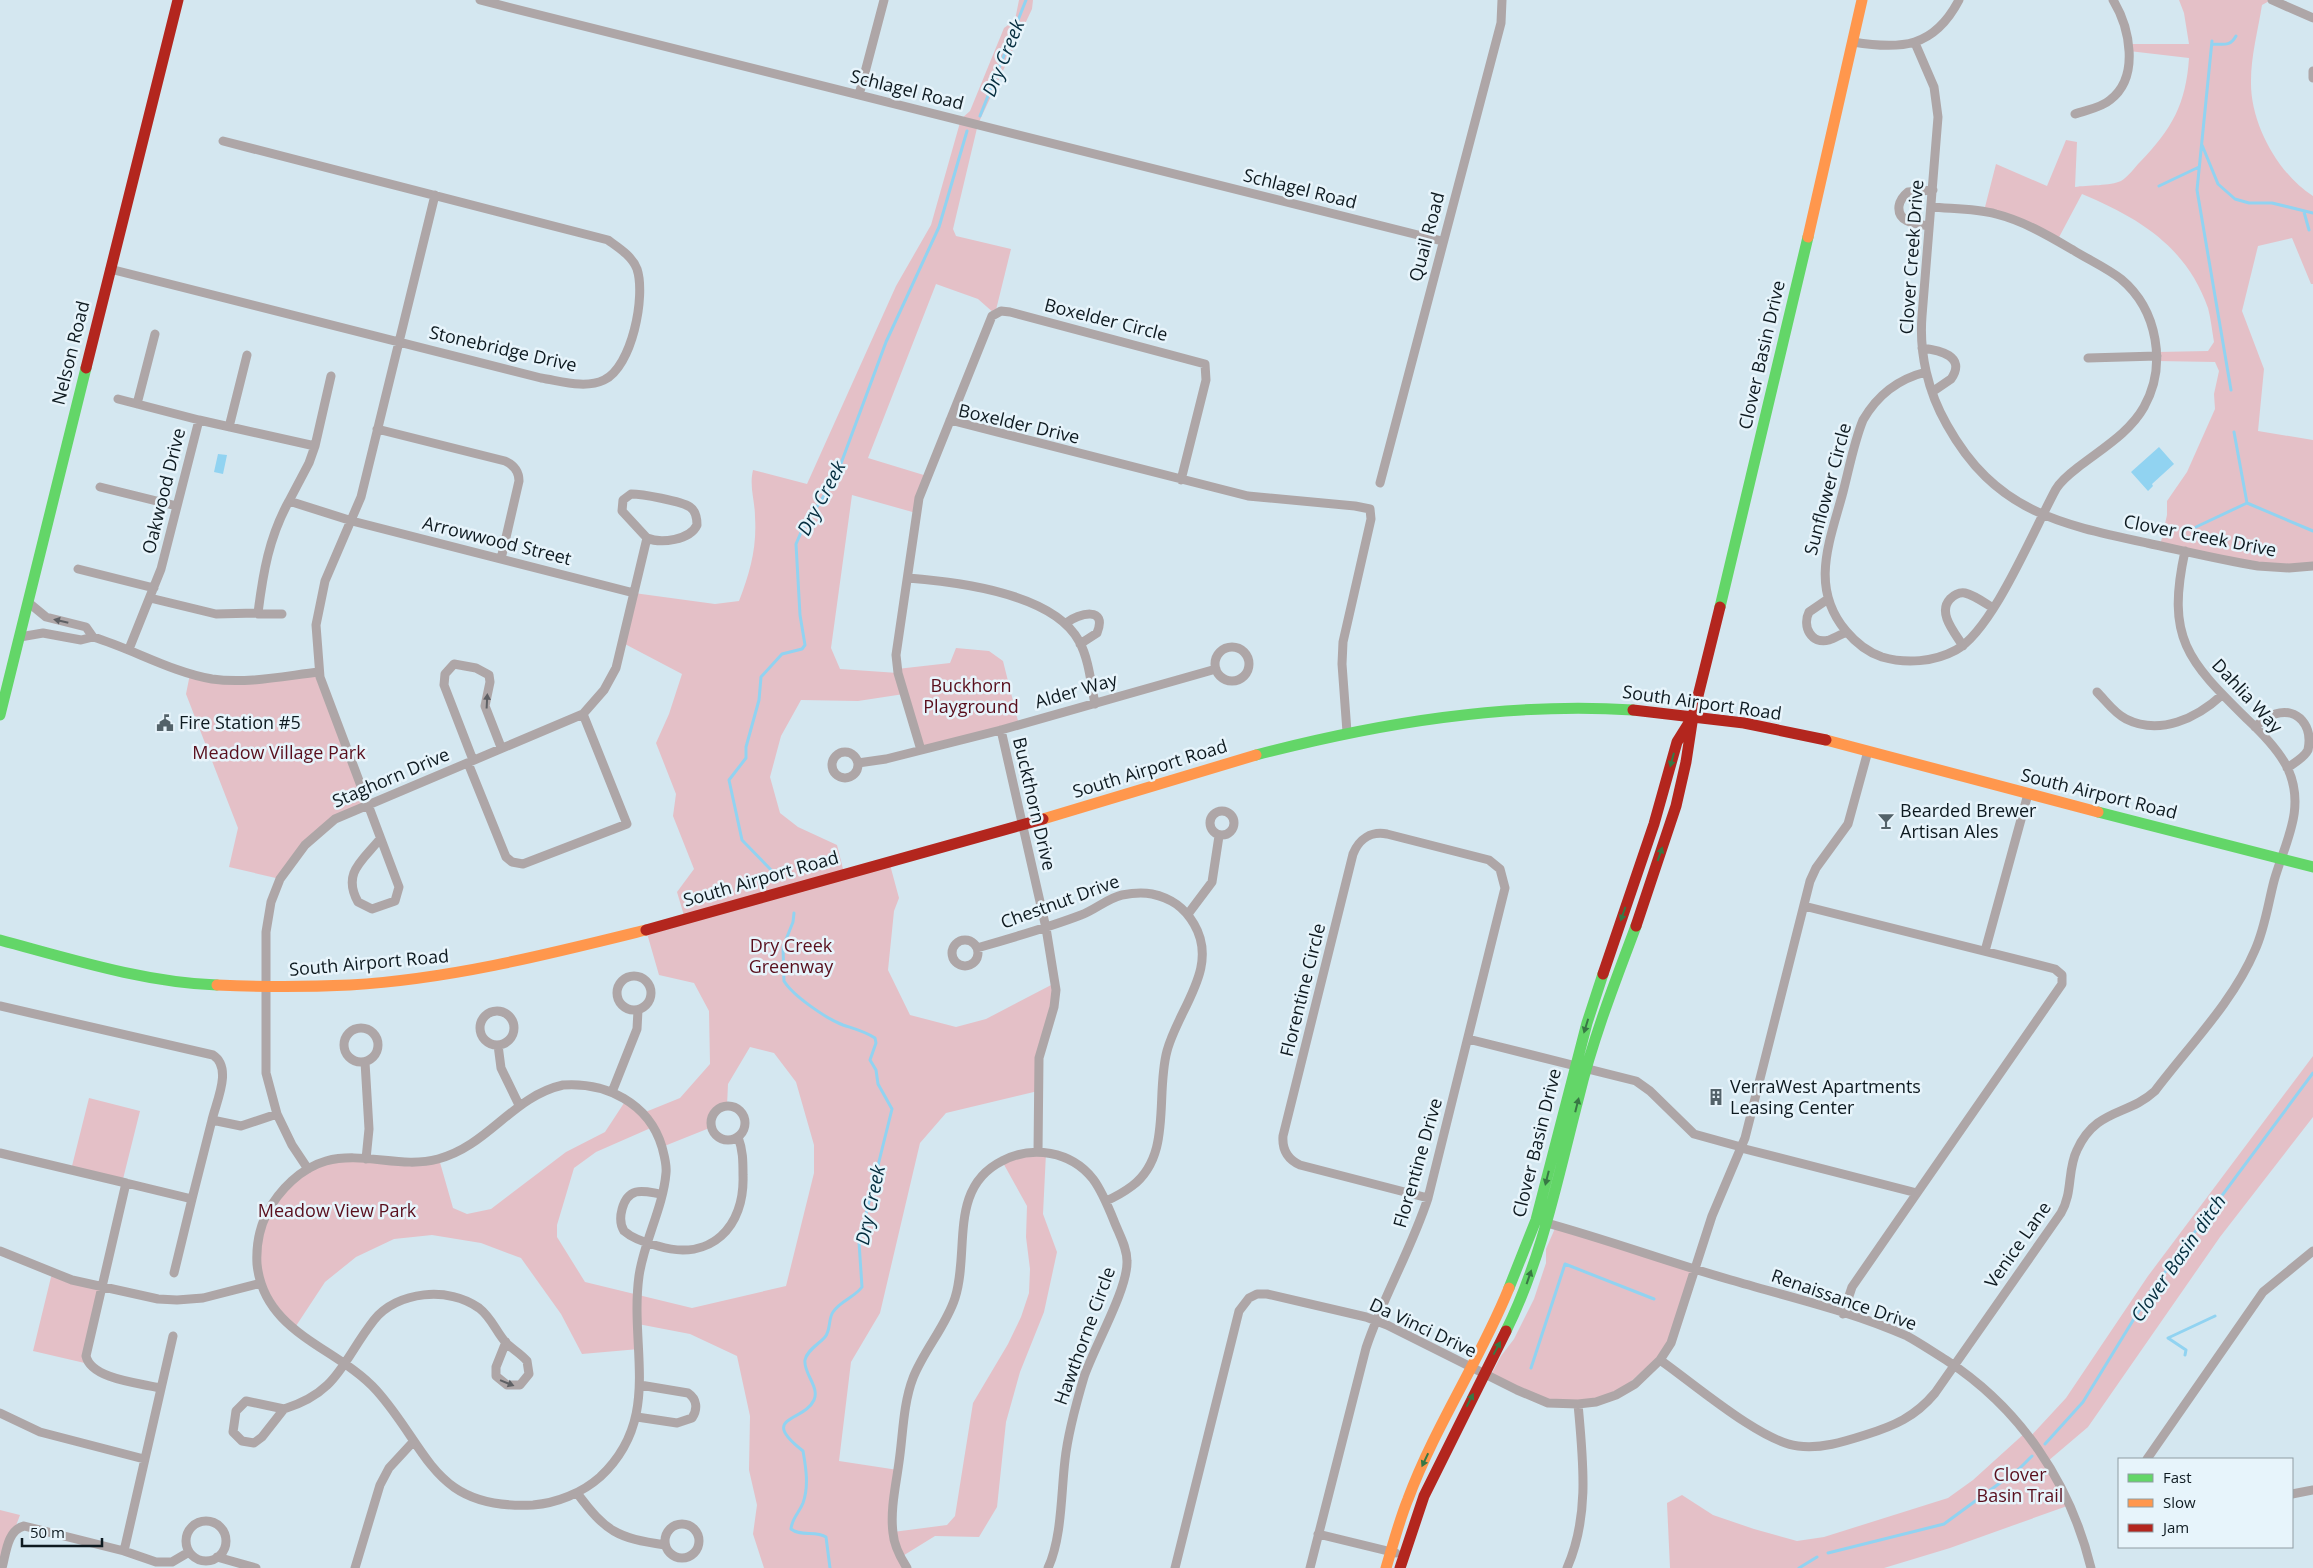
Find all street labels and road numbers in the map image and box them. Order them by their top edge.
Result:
street label: Schlagel Road [848,63,966,115]
street label: Schlagel Road [1241,162,1359,214]
street label: Clover Creek Drive [1894,179,1928,335]
street label: Quail Road [1403,189,1450,284]
street label: Clover Basin Drive [1732,278,1790,432]
street label: Boxelder Circle [1042,292,1170,346]
street label: Nelson Road [46,298,95,407]
street label: Stonebridge Drive [427,319,579,377]
street label: Boxelder Drive [956,397,1082,449]
street label: Sunflower Circle [1798,420,1856,558]
street label: Oakwood Drive [136,425,190,556]
street label: Clover Creek Drive [2122,508,2279,562]
street label: Arrowwood Street [420,510,574,570]
street label: Dahlia Way [2207,653,2289,738]
street label: Alder Way [1032,667,1121,713]
street label: South Airport Road [1621,679,1783,725]
street label: South Airport Road [1070,733,1230,803]
street label: Buckthorn Drive [1008,735,1062,873]
street label: Staghorn Drive [328,742,453,813]
street label: South Airport Road [2019,762,2180,824]
street label: South Airport Road [680,844,841,912]
street label: Chestnut Drive [997,868,1122,934]
street label: Florentine Circle [1274,921,1330,1059]
street label: South Airport Road [288,943,450,981]
street label: Clover Basin Drive [1506,1066,1566,1220]
street label: Florentine Drive [1387,1095,1447,1230]
street label: Venice Lane [1979,1196,2056,1292]
street label: Hawthorne Circle [1048,1263,1120,1408]
street label: Renaissance Drive [1768,1263,1920,1335]
street label: Da Vinci Drive [1366,1292,1481,1362]

